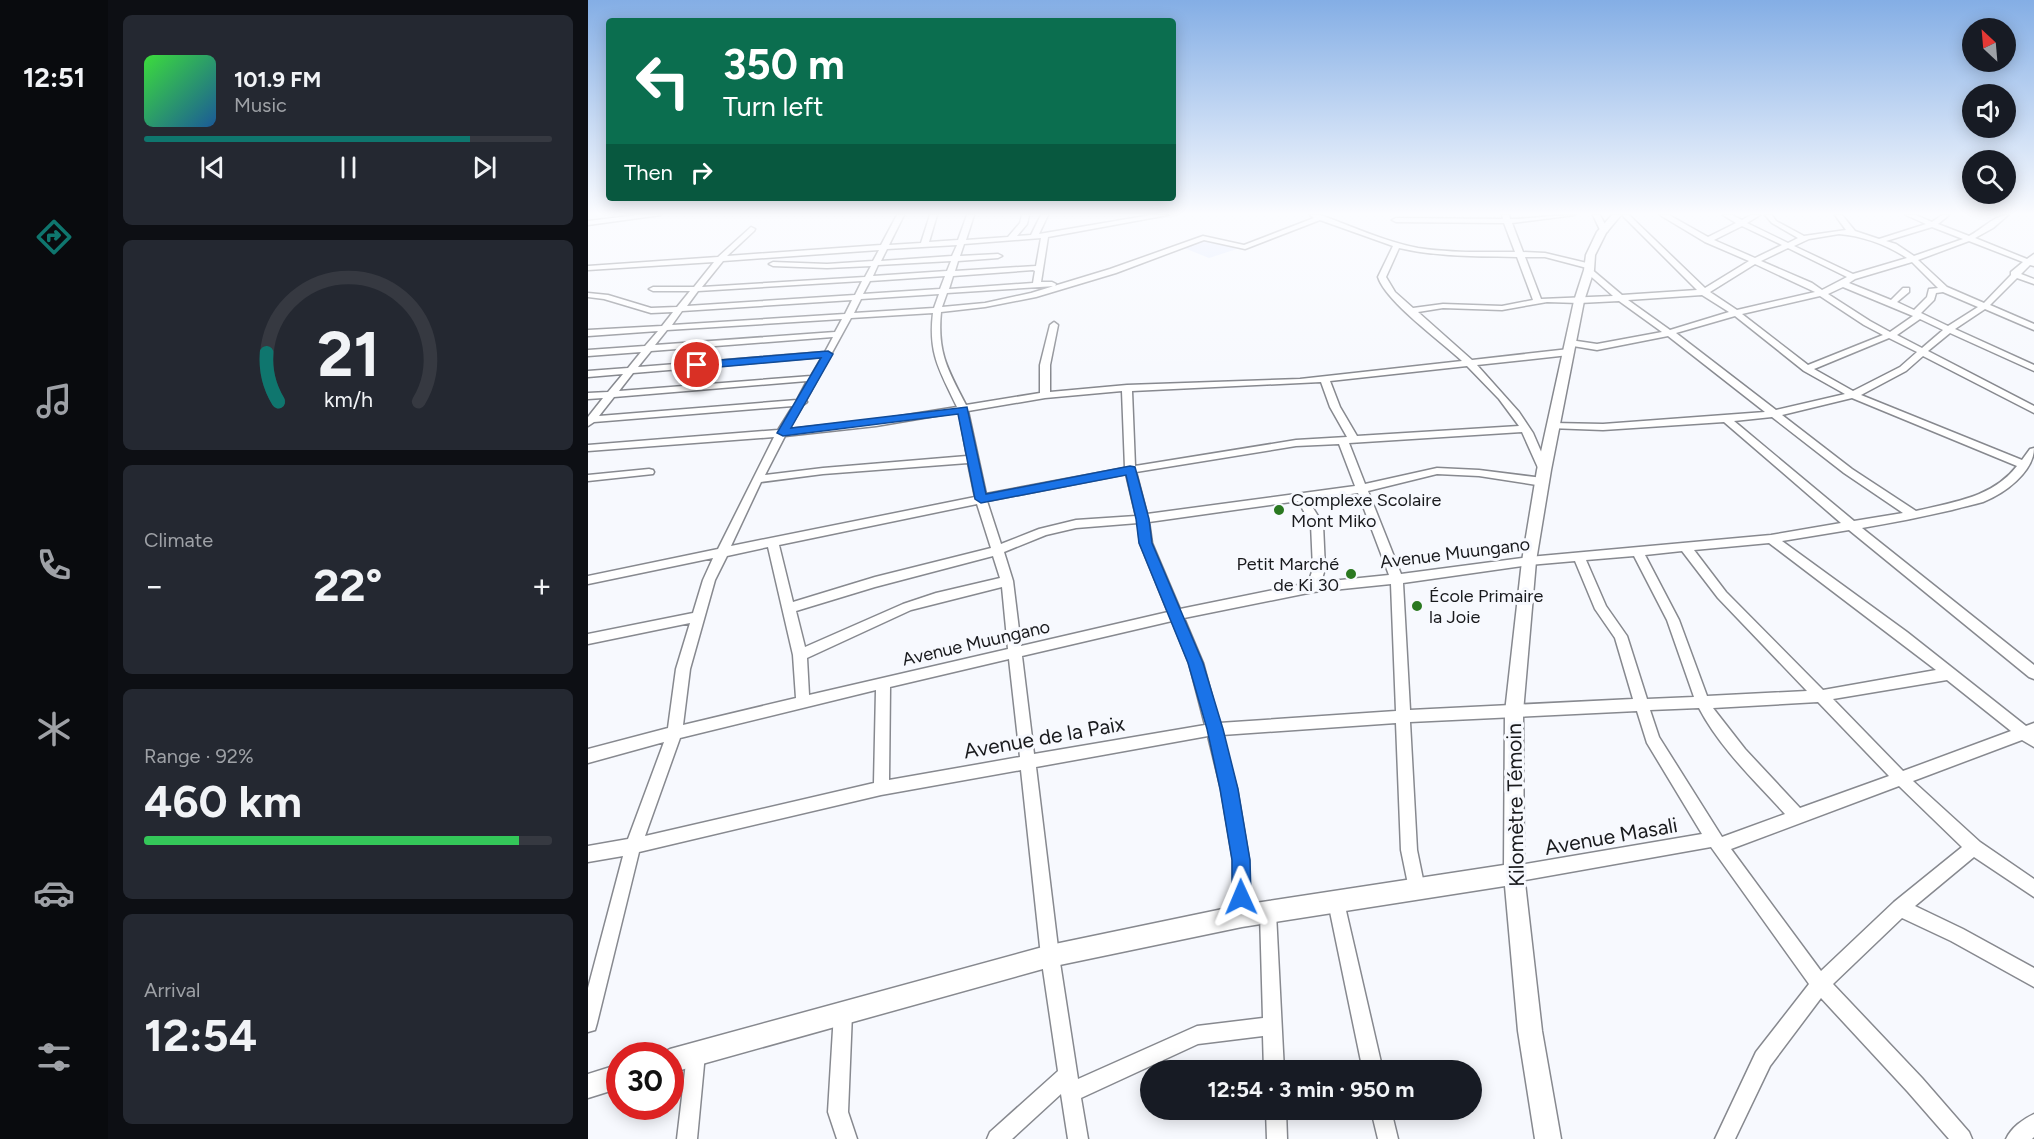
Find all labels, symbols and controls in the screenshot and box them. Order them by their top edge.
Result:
north arrow [1962,18,2016,72]
map controls [1962,18,2016,204]
text: 350 m [723,39,845,90]
icon: left [624,42,702,120]
text: 12:51 [23,61,85,94]
text: 101.9 FM [234,66,321,93]
button: sound [1962,84,2016,138]
text: Turn left [723,90,823,123]
text: Music [234,93,287,117]
button: search [1962,150,2016,204]
icon: previous [196,151,229,184]
icon: pause [332,151,365,184]
icon: next [468,151,501,184]
icon: right [685,156,718,189]
text: Then [624,159,673,186]
icon: directions [33,216,75,258]
text: 21 [317,317,379,392]
pin [671,339,722,390]
icon: arrive [680,348,713,381]
icon: music [33,380,75,422]
text: km/h [324,387,372,412]
place label: Complexe Scolaire Mont Miko [1291,489,1441,532]
marker: Complexe Scolaire Mont Miko [1272,503,1286,517]
text: Climate [144,528,213,552]
street label: Avenue Muungano [1379,533,1531,573]
icon: phone [33,544,75,586]
place label: Petit Marché de Ki 30 [1237,553,1339,596]
text: 22° [313,558,383,612]
text: − [144,566,165,605]
text: + [531,566,552,605]
marker: Petit Marché de Ki 30 [1344,567,1358,581]
place label: École Primaire la Joie [1429,585,1543,628]
marker: École Primaire la Joie [1410,599,1424,613]
street label: Avenue Muungano [900,615,1052,671]
icon: climate [33,708,75,750]
street label: Avenue de la Paix [961,711,1127,763]
street label: Kilomètre Témoin [1501,723,1529,887]
text: Range · 92% [144,744,254,768]
text: 460 km [144,774,302,828]
street label: Avenue Masali [1543,812,1679,860]
position arrow [1209,865,1273,929]
icon: car [33,872,75,914]
text: Arrival [144,978,200,1002]
text: 12:54 [144,1008,257,1062]
icon: filters [33,1036,75,1078]
speed limit sign: 30 [606,1042,684,1120]
text: 12:54 · 3 min · 950 m [1208,1076,1414,1103]

